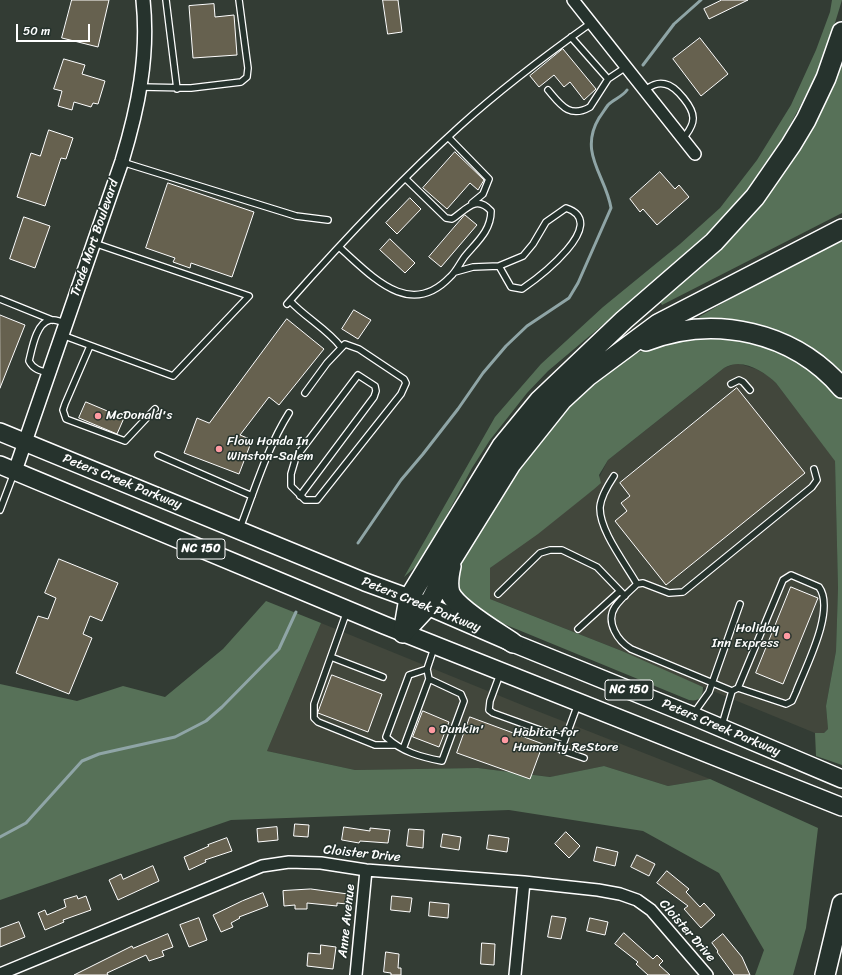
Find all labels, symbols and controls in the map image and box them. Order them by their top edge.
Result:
scale bar [18,16,92,42]
text: 50 m [23,20,50,42]
street label: Trade Mart Boulevard [68,177,122,299]
place label: McDonald's [106,408,172,424]
marker: McDonald's [93,411,103,421]
place label: Flow Honda In Winston-Salem [227,434,314,465]
marker: Flow Honda In Winston-Salem [214,444,224,454]
street label: Peters Creek Parkway [60,451,184,513]
road number: NC 150 [177,539,225,559]
street label: Peters Creek Parkway [359,574,483,636]
place label: Holiday Inn Express [712,621,779,652]
marker: Holiday Inn Express [782,631,792,641]
road number: NC 150 [605,680,653,700]
street label: Peters Creek Parkway [660,696,782,760]
place label: Dunkin' [440,722,484,738]
marker: Dunkin' [427,725,437,735]
place label: Habitat for Humanity ReStore [513,725,618,756]
marker: Habitat for Humanity ReStore [500,735,510,745]
street label: Cloister Drive [323,842,401,866]
street label: Anne Avenue [335,883,359,959]
street label: Cloister Drive [656,897,718,965]

